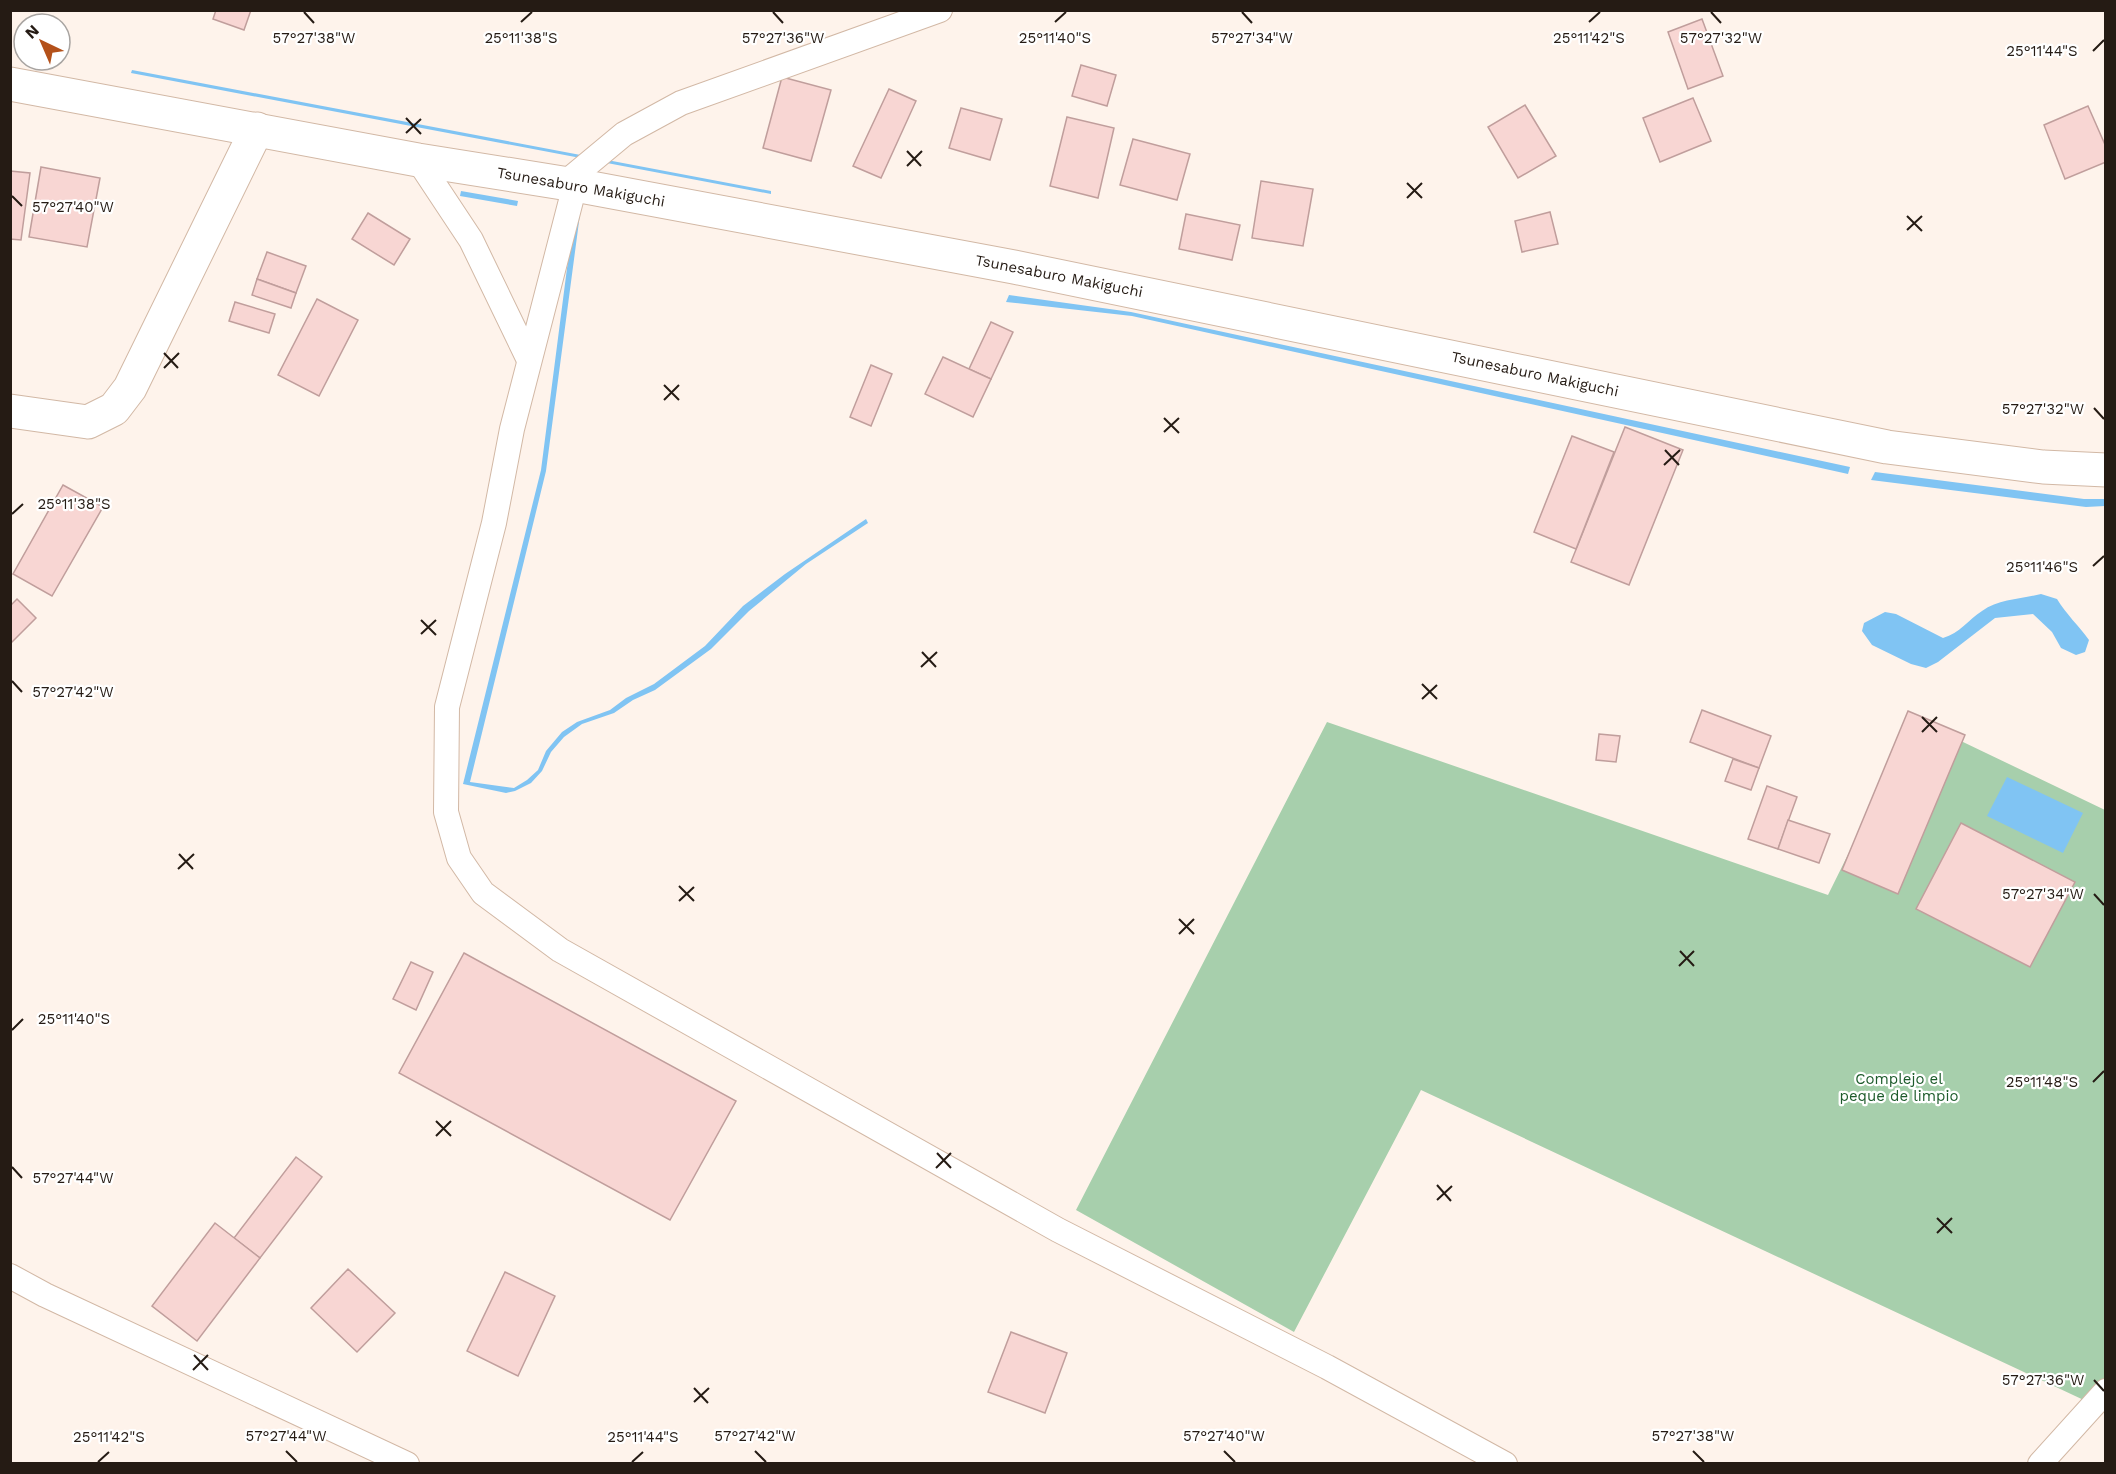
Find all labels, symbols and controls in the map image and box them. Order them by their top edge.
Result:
north arrow [12,12,72,72]
text: N [21,21,43,43]
text: 57°27'38"W [273,29,355,47]
text: 25°11'38"S [484,29,558,47]
text: 57°27'36"W [742,29,824,47]
text: 25°11'40"S [1019,29,1091,47]
text: 57°27'34"W [1211,29,1293,47]
text: 25°11'42"S [1553,29,1625,47]
text: 57°27'32"W [1680,29,1762,47]
text: 25°11'44"S [2006,42,2078,60]
street label: Tsunesaburo Makiguchi [496,163,666,211]
text: 57°27'40"W [32,198,114,216]
street label: Tsunesaburo Makiguchi [974,251,1144,301]
street label: Tsunesaburo Makiguchi [1450,347,1620,401]
text: 57°27'32"W [2002,400,2084,418]
text: 25°11'38"S [37,495,111,513]
text: 25°11'46"S [2006,558,2078,576]
text: 57°27'42"W [32,683,114,701]
text: 57°27'34"W [2002,885,2084,903]
text: 25°11'40"S [38,1010,110,1028]
park label: Complejo el peque de limpio [1840,1070,1958,1105]
text: 25°11'48"S [2006,1073,2078,1091]
text: 57°27'44"W [32,1169,114,1187]
text: 57°27'36"W [2002,1371,2084,1389]
text: 57°27'44"W [245,1427,327,1445]
text: 57°27'42"W [714,1427,796,1445]
text: 57°27'40"W [1183,1427,1265,1445]
text: 57°27'38"W [1652,1427,1734,1445]
text: 25°11'42"S [73,1428,145,1446]
text: 25°11'44"S [607,1428,679,1446]

